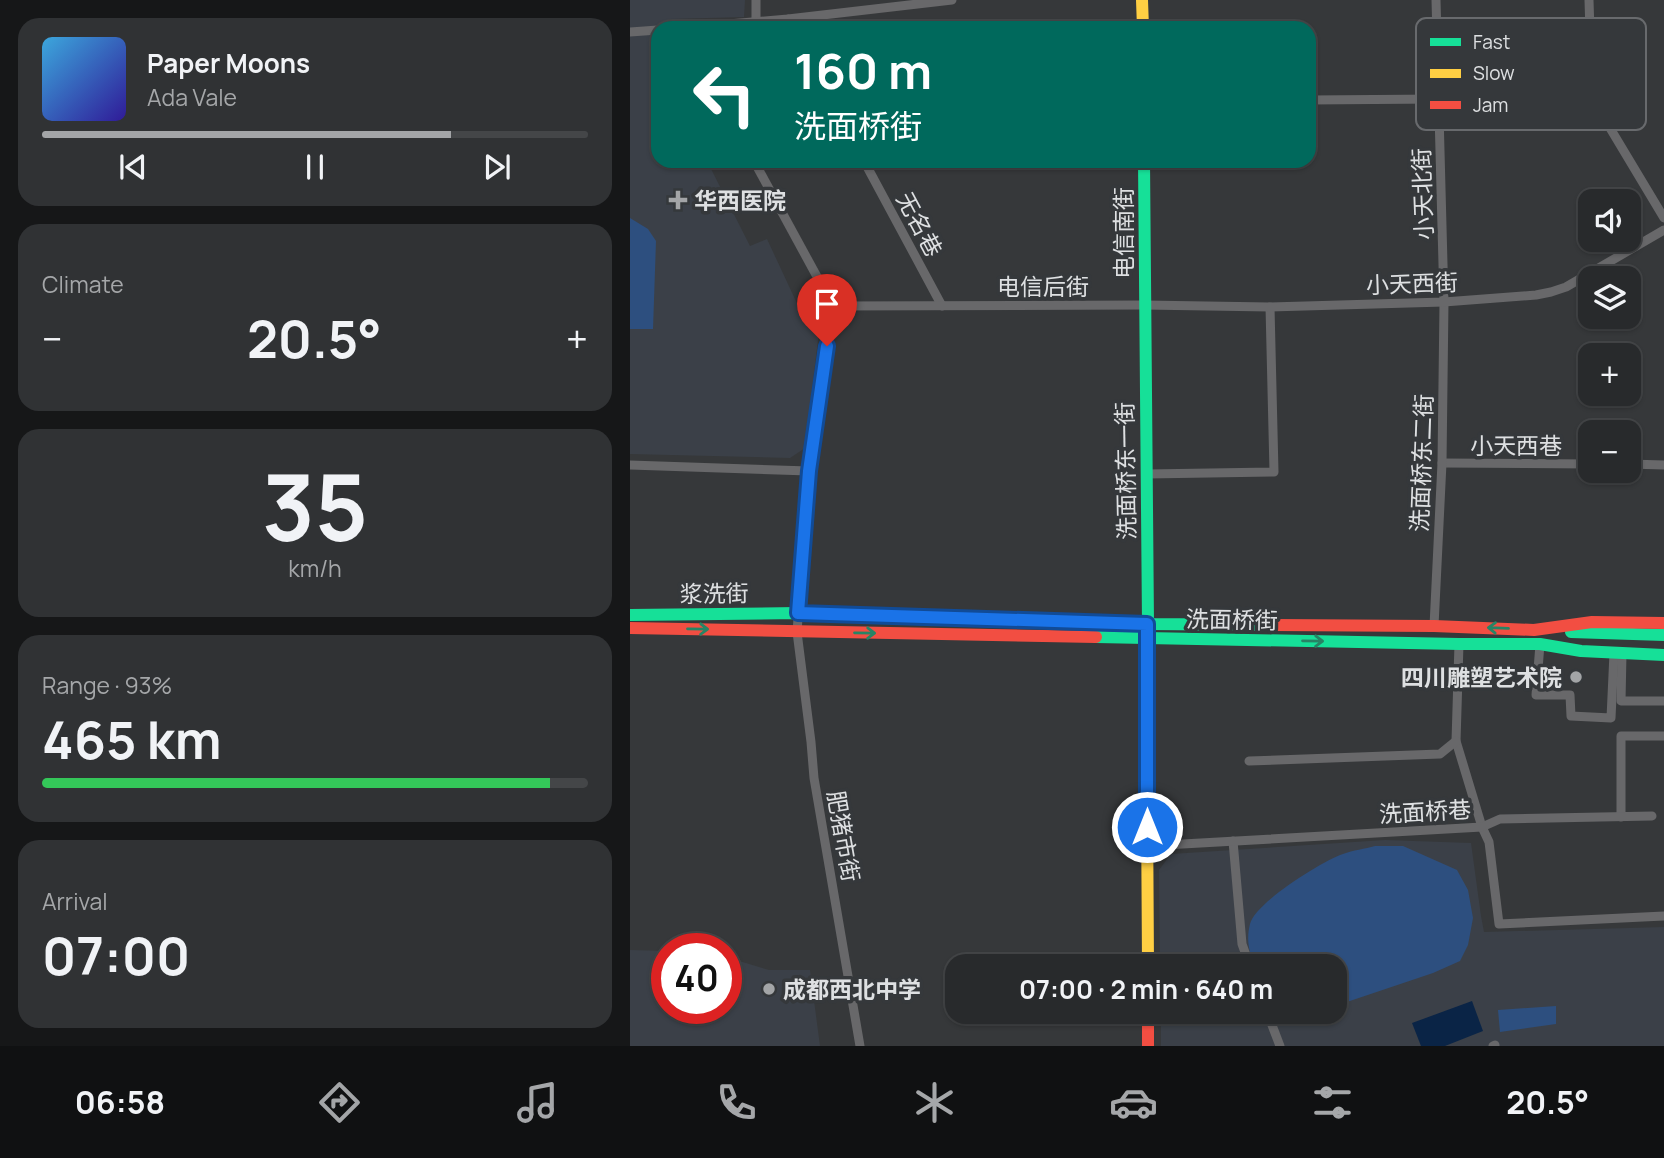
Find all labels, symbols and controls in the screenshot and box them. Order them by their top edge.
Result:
legend [1416,18,1646,130]
text: Fast [1473,29,1510,55]
text: 160 m [794,37,932,104]
text: Paper Moons [147,45,310,81]
icon: left [679,49,770,140]
text: Slow [1473,60,1515,86]
text: Ada Vale [147,81,237,113]
text: Jam [1473,92,1508,118]
text: 洗面桥街 [794,104,922,148]
street label: 小天北街 [1404,147,1440,241]
icon: previous [114,148,152,186]
icon: pause [296,148,334,186]
icon: next [478,148,516,186]
place label: 华西医院 [694,184,786,216]
street label: 无名巷 [890,186,950,262]
street label: 电信南街 [1107,187,1139,279]
map controls [1578,189,1641,483]
button: sound [1578,189,1641,252]
marker: 华西医院 [668,190,688,210]
street label: 小天西街 [1365,265,1459,301]
button: layers [1578,266,1641,329]
text: Climate [42,268,124,300]
street label: 电信后街 [997,270,1089,302]
pin [797,274,857,346]
icon: arrive [808,285,846,323]
text: 20.5° [247,303,382,374]
text: − [42,312,63,364]
text: + [566,312,588,364]
button: + [1578,343,1641,406]
street label: 洗面桥东二街 [1403,393,1439,533]
street label: 洗面桥东一街 [1108,402,1142,540]
button: − [1578,420,1641,483]
street label: 小天西巷 [1470,429,1562,461]
text: 35 [262,444,368,568]
text: km/h [288,552,342,584]
street label: 浆洗街 [679,576,749,610]
street label: 洗面桥街 [1186,602,1278,636]
one-way arrow [1487,622,1510,635]
one-way arrow [686,623,709,636]
one-way arrow [853,626,876,640]
one-way arrow [1301,635,1324,648]
place label: 四川雕塑艺术院 [1401,661,1562,693]
text: Range · 93% [42,669,172,701]
marker: 四川雕塑艺术院 [1568,669,1584,685]
text: 465 km [42,704,222,775]
street label: 肥猪市街 [820,788,868,884]
position arrow [1110,790,1184,864]
street label: 洗面桥巷 [1378,793,1472,829]
text: Arrival [42,885,108,917]
text: 07:00 [42,920,190,991]
speed limit sign: 40 [651,933,742,1024]
text: 07:00 · 2 min · 640 m [1019,971,1273,1007]
place label: 成都西北中学 [783,973,921,1005]
marker: 成都西北中学 [761,981,777,997]
icon: directions [315,1078,364,1127]
icon: music [513,1078,562,1127]
icon: phone [712,1078,761,1127]
icon: climate [910,1078,959,1127]
icon: car [1109,1078,1158,1127]
icon: filters [1308,1078,1357,1127]
text: 06:58 [75,1080,165,1124]
text: 20.5° [1506,1080,1589,1124]

